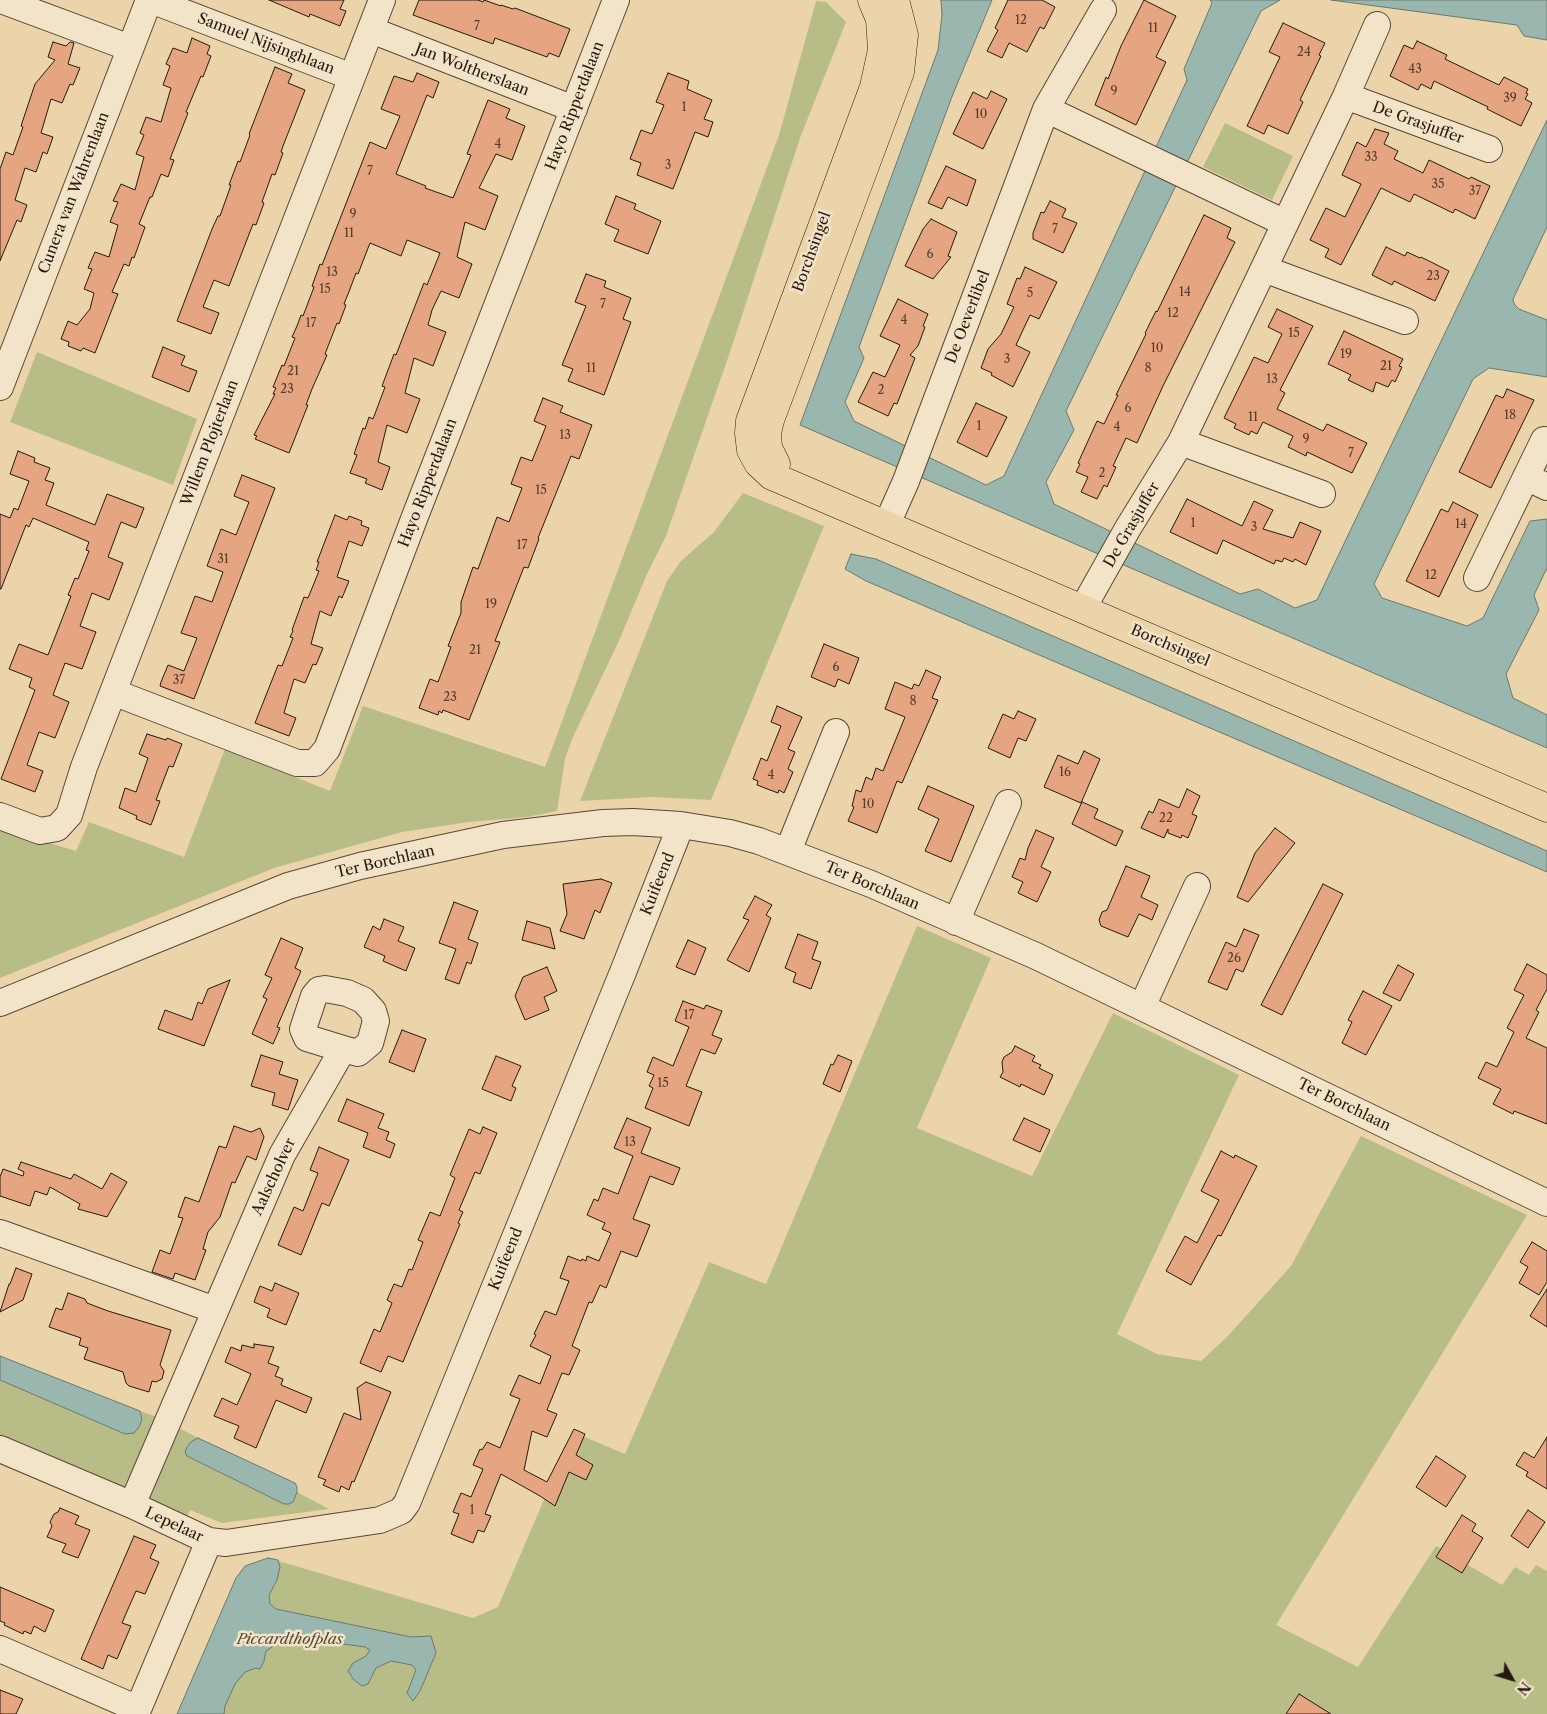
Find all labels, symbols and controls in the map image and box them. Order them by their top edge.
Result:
street label: Samuel Nijsinghlaan [195,10,337,78]
house number: 12 [1015,14,1027,28]
house number: 7 [474,20,480,34]
house number: 11 [1148,22,1158,36]
street label: Hayo Ripperdalaan [542,39,608,173]
street label: Jan Woltherslaan [412,40,532,100]
house number: 24 [1297,46,1311,60]
house number: 43 [1408,63,1422,77]
house number: 9 [1110,85,1118,99]
house number: 39 [1503,92,1517,106]
street label: De Grasjuffer [1370,98,1466,148]
house number: 1 [681,101,687,115]
house number: 10 [975,108,987,122]
street label: Cunera van Wahrenlaan [35,110,113,276]
house number: 4 [495,138,501,152]
house number: 33 [1364,151,1378,165]
house number: 3 [665,159,671,173]
house number: 7 [367,165,373,179]
house number: 35 [1431,178,1445,192]
house number: 37 [1469,185,1481,199]
house number: 9 [349,208,357,222]
street label: Borchsingel [789,209,835,295]
house number: 7 [1052,223,1058,237]
house number: 11 [344,227,354,241]
house number: 6 [926,248,934,262]
house number: 13 [326,266,338,280]
street label: De Oeverlibel [942,268,994,366]
house number: 23 [1426,270,1440,284]
house number: 15 [319,283,331,297]
house number: 14 [1179,286,1191,300]
house number: 5 [1027,287,1033,301]
house number: 7 [600,298,606,312]
house number: 12 [1167,307,1179,321]
house number: 4 [901,314,907,328]
house number: 17 [306,317,316,331]
house number: 15 [1288,327,1300,341]
house number: 10 [1151,342,1163,356]
house number: 19 [1340,348,1352,362]
house number: 3 [1004,353,1010,367]
house number: 21 [1380,360,1392,374]
house number: 11 [586,362,596,376]
house number: 8 [1144,362,1152,376]
house number: 21 [287,365,299,379]
house number: 13 [1266,373,1278,387]
street label: Willem Plojterlaan [178,377,242,509]
house number: 23 [280,383,294,397]
house number: 2 [878,384,884,398]
house number: 6 [1124,402,1132,416]
house number: 18 [1504,409,1516,423]
house number: 11 [1248,411,1258,425]
street label: Hayo Ripperdalaan [395,416,461,550]
house number: 1 [976,420,982,434]
house number: 4 [1114,421,1120,435]
house number: 13 [559,429,571,443]
house number: 9 [1302,433,1310,447]
house number: 7 [1348,447,1354,461]
house number: 2 [1099,467,1105,481]
street label: De Grasjuffer [1100,479,1164,571]
house number: 15 [535,484,547,498]
house number: 1 [1190,517,1196,531]
house number: 14 [1455,518,1467,532]
house number: 3 [1251,521,1257,535]
house number: 17 [517,539,527,553]
house number: 31 [217,553,229,567]
house number: 12 [1425,569,1437,583]
house number: 19 [485,598,497,612]
street label: Borchsingel [1128,621,1212,671]
house number: 21 [469,644,481,658]
house number: 6 [832,661,840,675]
house number: 37 [173,674,185,688]
house number: 23 [443,691,457,705]
house number: 8 [909,695,917,709]
house number: 16 [1059,766,1071,780]
house number: 4 [768,769,774,783]
house number: 10 [862,798,874,812]
house number: 22 [1159,812,1173,826]
street label: Ter Borchlaan [334,842,436,882]
street label: Kuifeend [637,850,679,918]
street label: Ter Borchlaan [822,858,922,914]
house number: 26 [1227,952,1241,966]
house number: 17 [684,1009,694,1023]
street label: Ter Borchlaan [1295,1075,1393,1135]
house number: 15 [657,1077,669,1091]
street label: Aalscholver [248,1135,300,1219]
house number: 13 [624,1136,636,1150]
street label: Kuifeend [485,1225,527,1293]
street label: Lepelaar [142,1504,206,1546]
house number: 1 [469,1504,475,1518]
park label: Piccardthofplas [237,1631,343,1649]
north arrow [1487,1654,1537,1704]
text: N [1513,1678,1534,1699]

